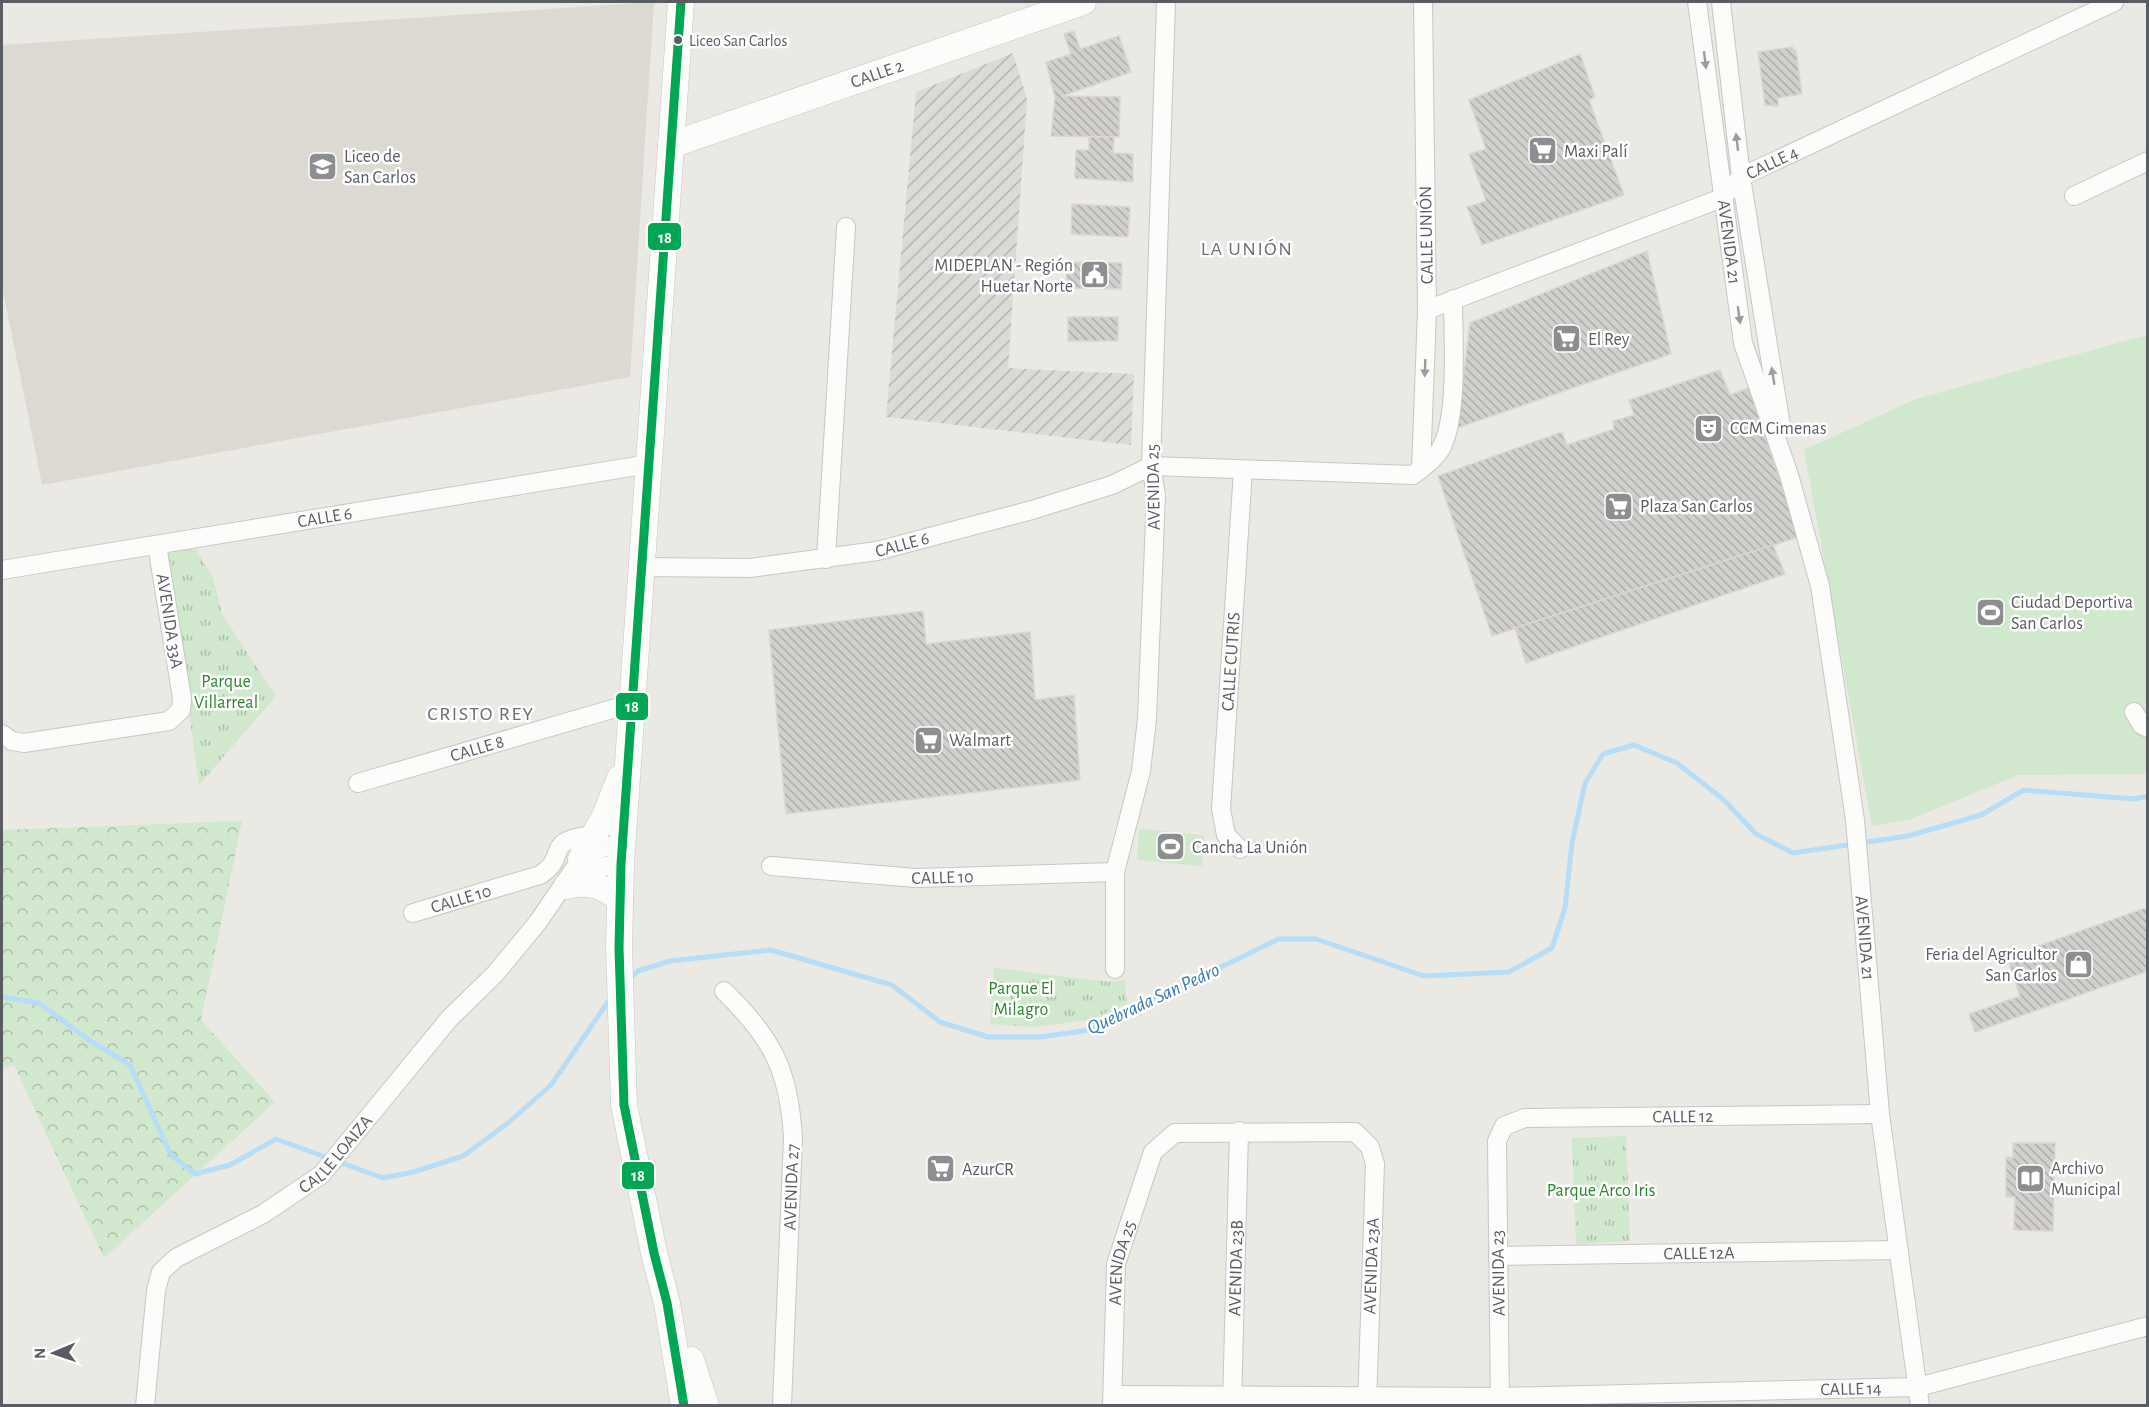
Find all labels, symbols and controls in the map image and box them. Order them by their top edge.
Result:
place label: Liceo San Carlos [689,33,787,49]
marker: Liceo San Carlos [672,34,684,46]
one-way arrow [1700,50,1709,69]
street label: CALLE 2 [849,57,906,92]
one-way arrow [1733,132,1742,151]
supermarket icon: Maxi Palí [1527,135,1559,167]
place label: Maxi Palí [1564,143,1628,161]
street label: CALLE 4 [1744,143,1801,183]
place label: Liceo de San Carlos [344,148,416,187]
school or university icon: Liceo de San Carlos [307,150,339,182]
street label: CALLE UNIÓN [1414,186,1437,284]
street label: AVENIDA 21 [1714,199,1743,285]
line badge: 18 [647,222,682,251]
text: 18 [658,230,672,246]
district label: LA UNIÓN [1201,238,1293,259]
place label: MIDEPLAN - Región Huetar Norte [934,257,1073,296]
public building icon: MIDEPLAN - Región Huetar Norte [1078,259,1110,291]
one-way arrow [1735,306,1744,325]
supermarket icon: El Rey [1551,323,1583,355]
place label: El Rey [1588,331,1630,349]
one-way arrow [1420,358,1429,377]
one-way arrow [1769,366,1778,385]
theatre icon: CCM Cimenas [1693,412,1725,444]
place label: CCM Cimenas [1730,420,1827,438]
street label: AVENIDA 25 [1144,444,1164,530]
supermarket icon: Plaza San Carlos [1603,490,1635,522]
place label: Plaza San Carlos [1640,498,1753,516]
street label: CALLE 6 [296,505,353,531]
street label: CALLE 6 [873,530,931,561]
street label: AVENIDA 33A [153,572,185,671]
place label: Ciudad Deportiva San Carlos [2011,594,2133,633]
sports icon: Ciudad Deportiva San Carlos [1974,596,2006,628]
street label: CALLE CUTRIS [1219,612,1244,712]
park label: Parque Villarreal [194,673,258,712]
line badge: 18 [615,692,649,721]
text: 18 [625,699,639,715]
district label: CRISTO REY [427,704,535,724]
supermarket icon: Walmart [912,724,944,756]
place label: Walmart [949,732,1011,750]
street label: CALLE 8 [448,733,506,766]
sports icon: Cancha La Unión [1155,831,1187,863]
place label: Cancha La Unión [1192,839,1308,857]
street label: CALLE 10 [911,868,974,888]
street label: CALLE 10 [429,882,494,917]
street label: AVENIDA 21 [1851,895,1877,981]
place label: Feria del Agricultor San Carlos [1925,946,2057,985]
shop icon: Feria del Agricultor San Carlos [2062,948,2094,980]
water label: Quebrada San Pedro [1084,959,1223,1038]
park label: Parque El Milagro [988,980,1054,1019]
street label: CALLE 12 [1652,1108,1713,1127]
street label: CALLE LOAIZA [296,1112,377,1197]
street label: AVENIDA 27 [781,1144,803,1231]
supermarket icon: AzurCR [925,1153,957,1185]
place label: Archivo Municipal [2051,1160,2121,1199]
line badge: 18 [621,1161,655,1190]
place label: AzurCR [962,1161,1014,1179]
library icon: Archivo Municipal [2014,1162,2046,1194]
text: 18 [631,1168,645,1184]
park label: Parque Arco Iris [1547,1182,1655,1200]
street label: AVENIDA 23A [1361,1217,1383,1315]
street label: AVENIDA 25 [1107,1219,1140,1306]
street label: AVENIDA 23B [1226,1220,1247,1316]
street label: AVENIDA 23 [1489,1230,1509,1316]
street label: CALLE 12A [1663,1244,1735,1264]
north arrow [24,1323,84,1383]
text: N [32,1348,48,1359]
street label: CALLE 14 [1820,1380,1882,1399]

